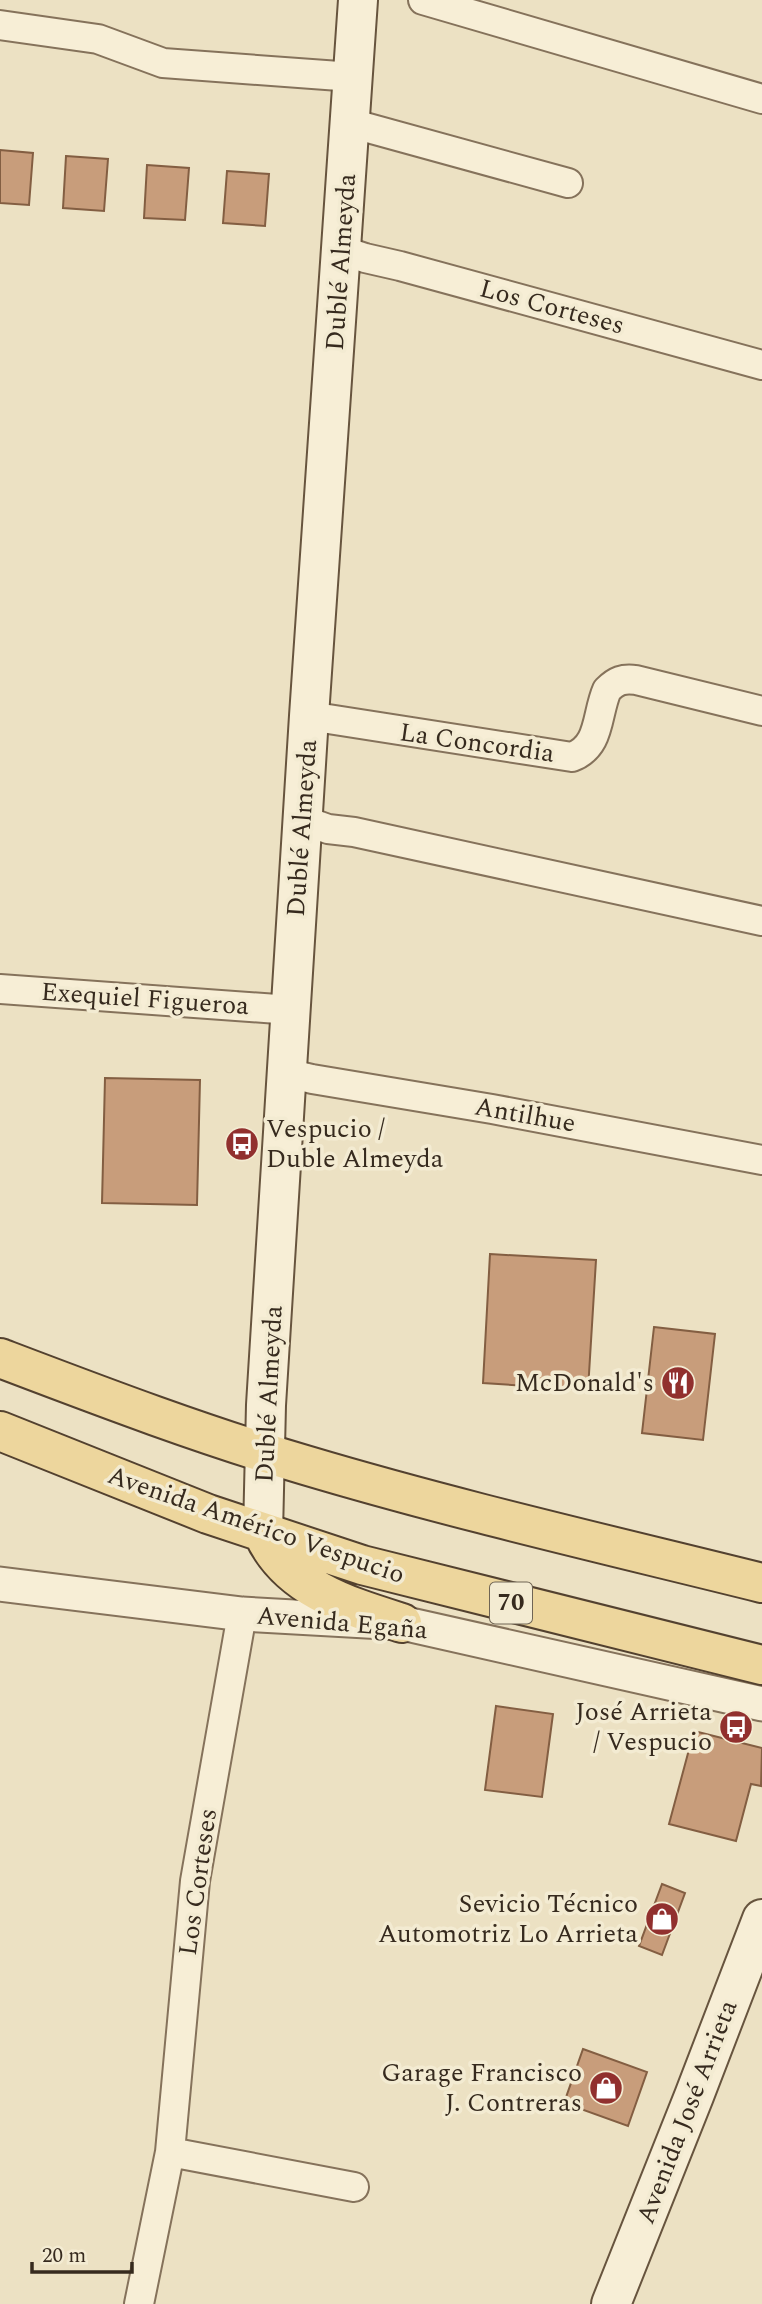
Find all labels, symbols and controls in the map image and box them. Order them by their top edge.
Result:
street label: Dublé Almeyda [315,172,367,352]
street label: Los Corteses [475,268,629,346]
street label: La Concordia [397,712,557,774]
street label: Dublé Almeyda [276,738,328,918]
street label: Exequiel Figueroa [40,972,251,1026]
street label: Antilhue [471,1086,579,1144]
place label: Vespucio / Duble Almeyda [266,1109,444,1179]
bus stop icon: Vespucio / Duble Almeyda [223,1125,261,1163]
street label: Dublé Almeyda [244,1304,294,1484]
place label: McDonald's [515,1363,654,1403]
restaurant icon: McDonald's [659,1364,697,1402]
street label: Avenida Américo Vespucio [102,1455,410,1595]
road number: 70 [490,1582,532,1624]
street label: Avenida Egaña [255,1596,430,1650]
place label: José Arrieta / Vespucio [575,1692,712,1762]
bus stop icon: José Arrieta / Vespucio [717,1708,755,1746]
street label: Los Corteses [168,1806,228,1958]
place label: Sevicio Técnico Automotriz Lo Arrieta [378,1884,638,1954]
shop icon: Sevicio Técnico Automotriz Lo Arrieta [643,1900,681,1938]
street label: Avenida José Arrieta [626,1994,748,2230]
place label: Garage Francisco J. Contreras [381,2053,582,2123]
shop icon: Garage Francisco J. Contreras [587,2069,625,2107]
scale bar [32,2230,131,2274]
text: 20 m [42,2240,86,2272]

